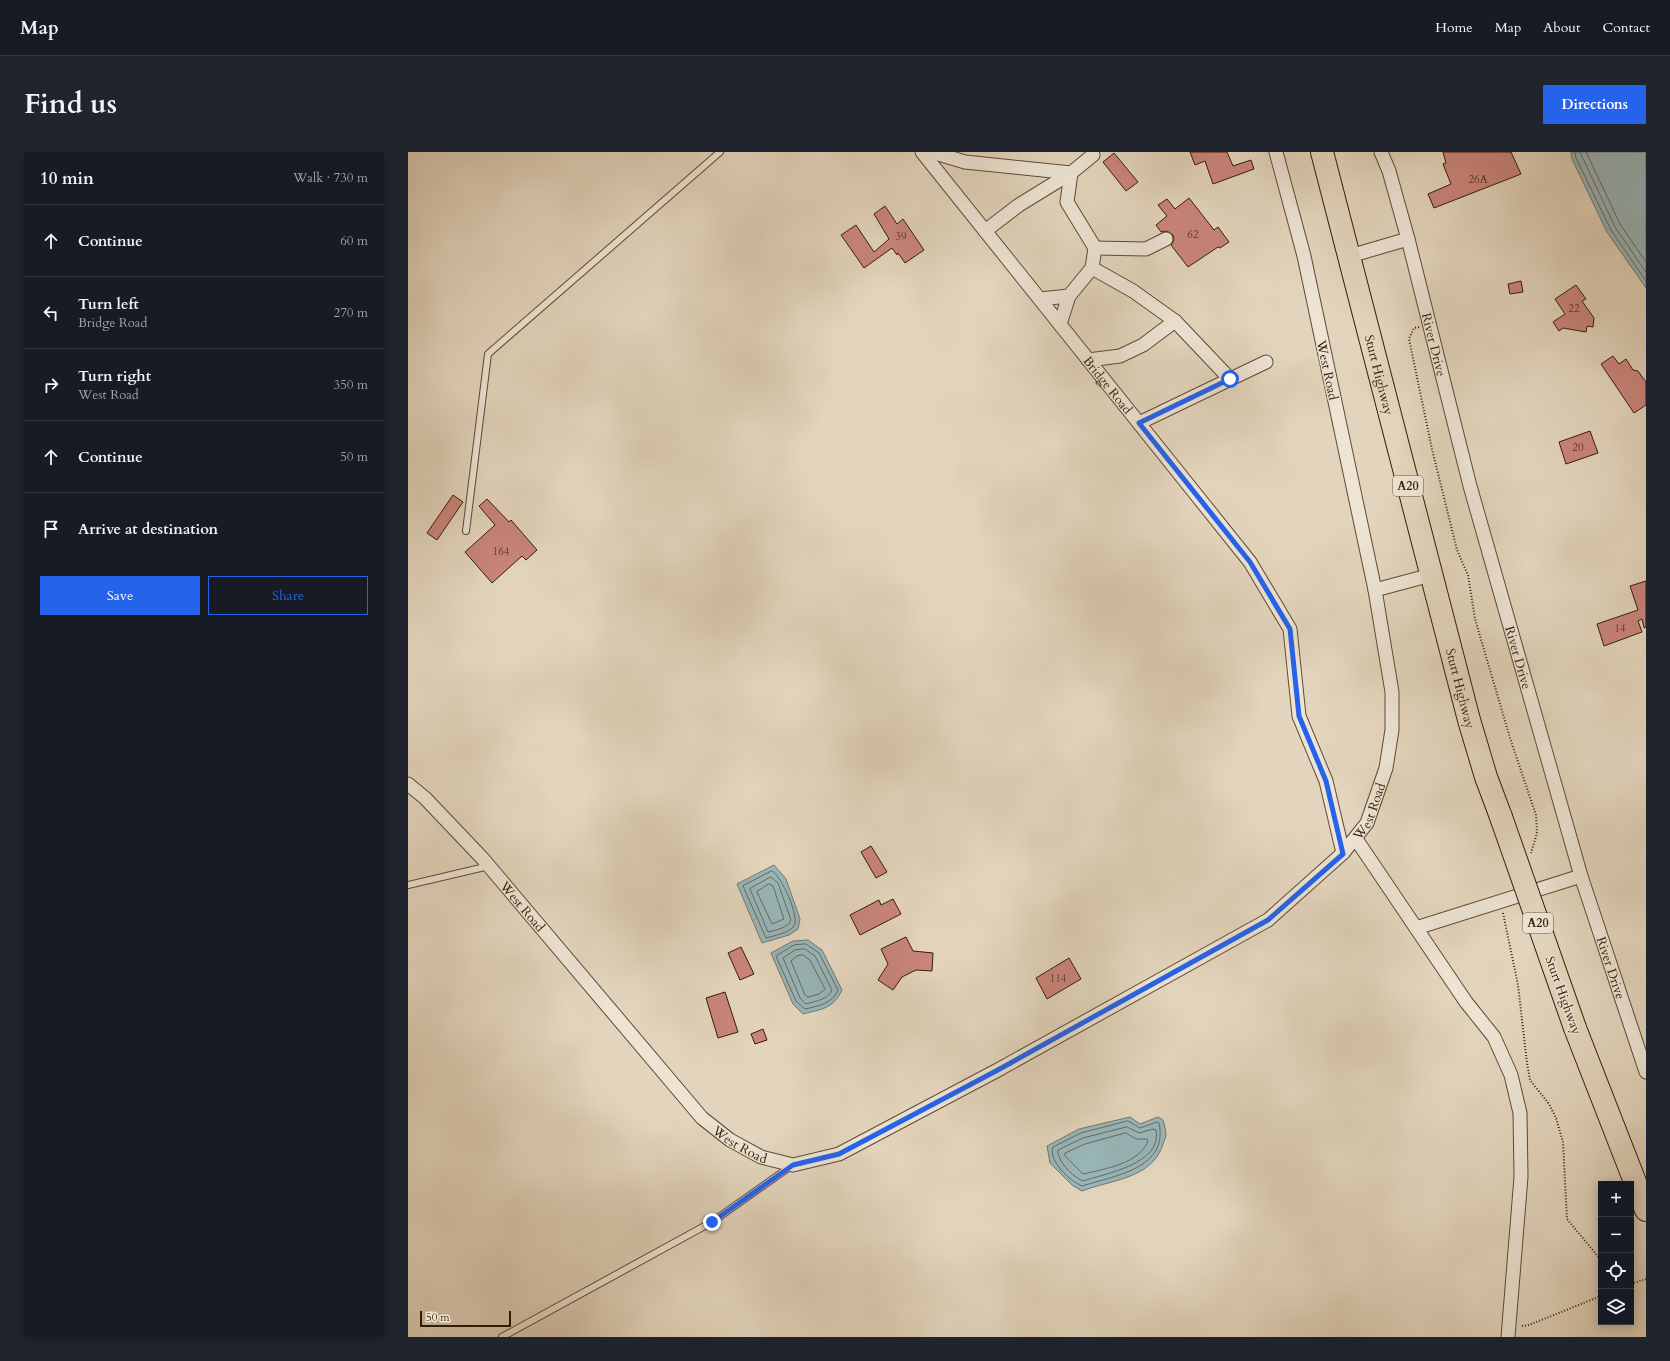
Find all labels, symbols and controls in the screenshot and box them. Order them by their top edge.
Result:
text: Map [20,15,59,41]
text: Home [1435,18,1473,37]
text: Map [1495,18,1521,37]
text: About [1543,18,1580,37]
text: Contact [1602,18,1650,37]
text: Find us [24,85,117,123]
button: Directions [1543,85,1646,124]
text: 10 min [40,167,94,190]
text: Walk · 730 m [293,169,368,187]
house number: 26A [1468,172,1488,187]
house number: 62 [1187,227,1199,242]
house number: 39 [895,229,907,244]
icon: ahead [40,230,62,252]
text: Continue [78,231,143,251]
text: 60 m [340,232,368,250]
text: Turn left [78,294,139,314]
house number: 22 [1568,301,1580,316]
icon: left [40,302,62,324]
text: 270 m [334,304,368,322]
street label: River Drive [1417,311,1450,378]
text: Bridge Road [78,314,147,332]
street label: Sturt Highway [1360,333,1398,417]
street label: West Road [1312,338,1342,402]
street label: Bridge Road [1079,353,1136,418]
text: Turn right [78,366,151,386]
route start [1221,370,1239,388]
icon: right [40,374,62,396]
text: 350 m [334,376,368,394]
text: West Road [78,386,139,404]
house number: 20 [1572,440,1584,455]
icon: ahead [40,446,62,468]
text: Continue [78,447,143,467]
text: 50 m [340,448,368,466]
road number: A20 [1393,476,1423,496]
icon: arrive [40,518,62,540]
text: Arrive at destination [78,519,218,539]
house number: 164 [493,544,510,559]
button: Save [40,576,200,615]
button: Share [208,576,368,615]
house number: 14 [1614,621,1626,636]
street label: River Drive [1500,624,1535,691]
street label: Sturt Highway [1441,647,1479,731]
street label: West Road [1348,781,1390,845]
street label: West Road [495,877,549,936]
road number: A20 [1523,913,1553,933]
street label: River Drive [1592,934,1629,1002]
street label: Sturt Highway [1541,954,1586,1037]
house number: 114 [1050,971,1067,986]
street label: West Road [708,1121,769,1168]
map controls [1598,1181,1634,1325]
button: + [1598,1181,1634,1217]
route end [703,1213,721,1231]
button: − [1598,1217,1634,1253]
button: locate [1598,1253,1634,1289]
button: layers [1598,1289,1634,1325]
scale bar [420,1309,511,1328]
text: 50 m [426,1310,450,1325]

